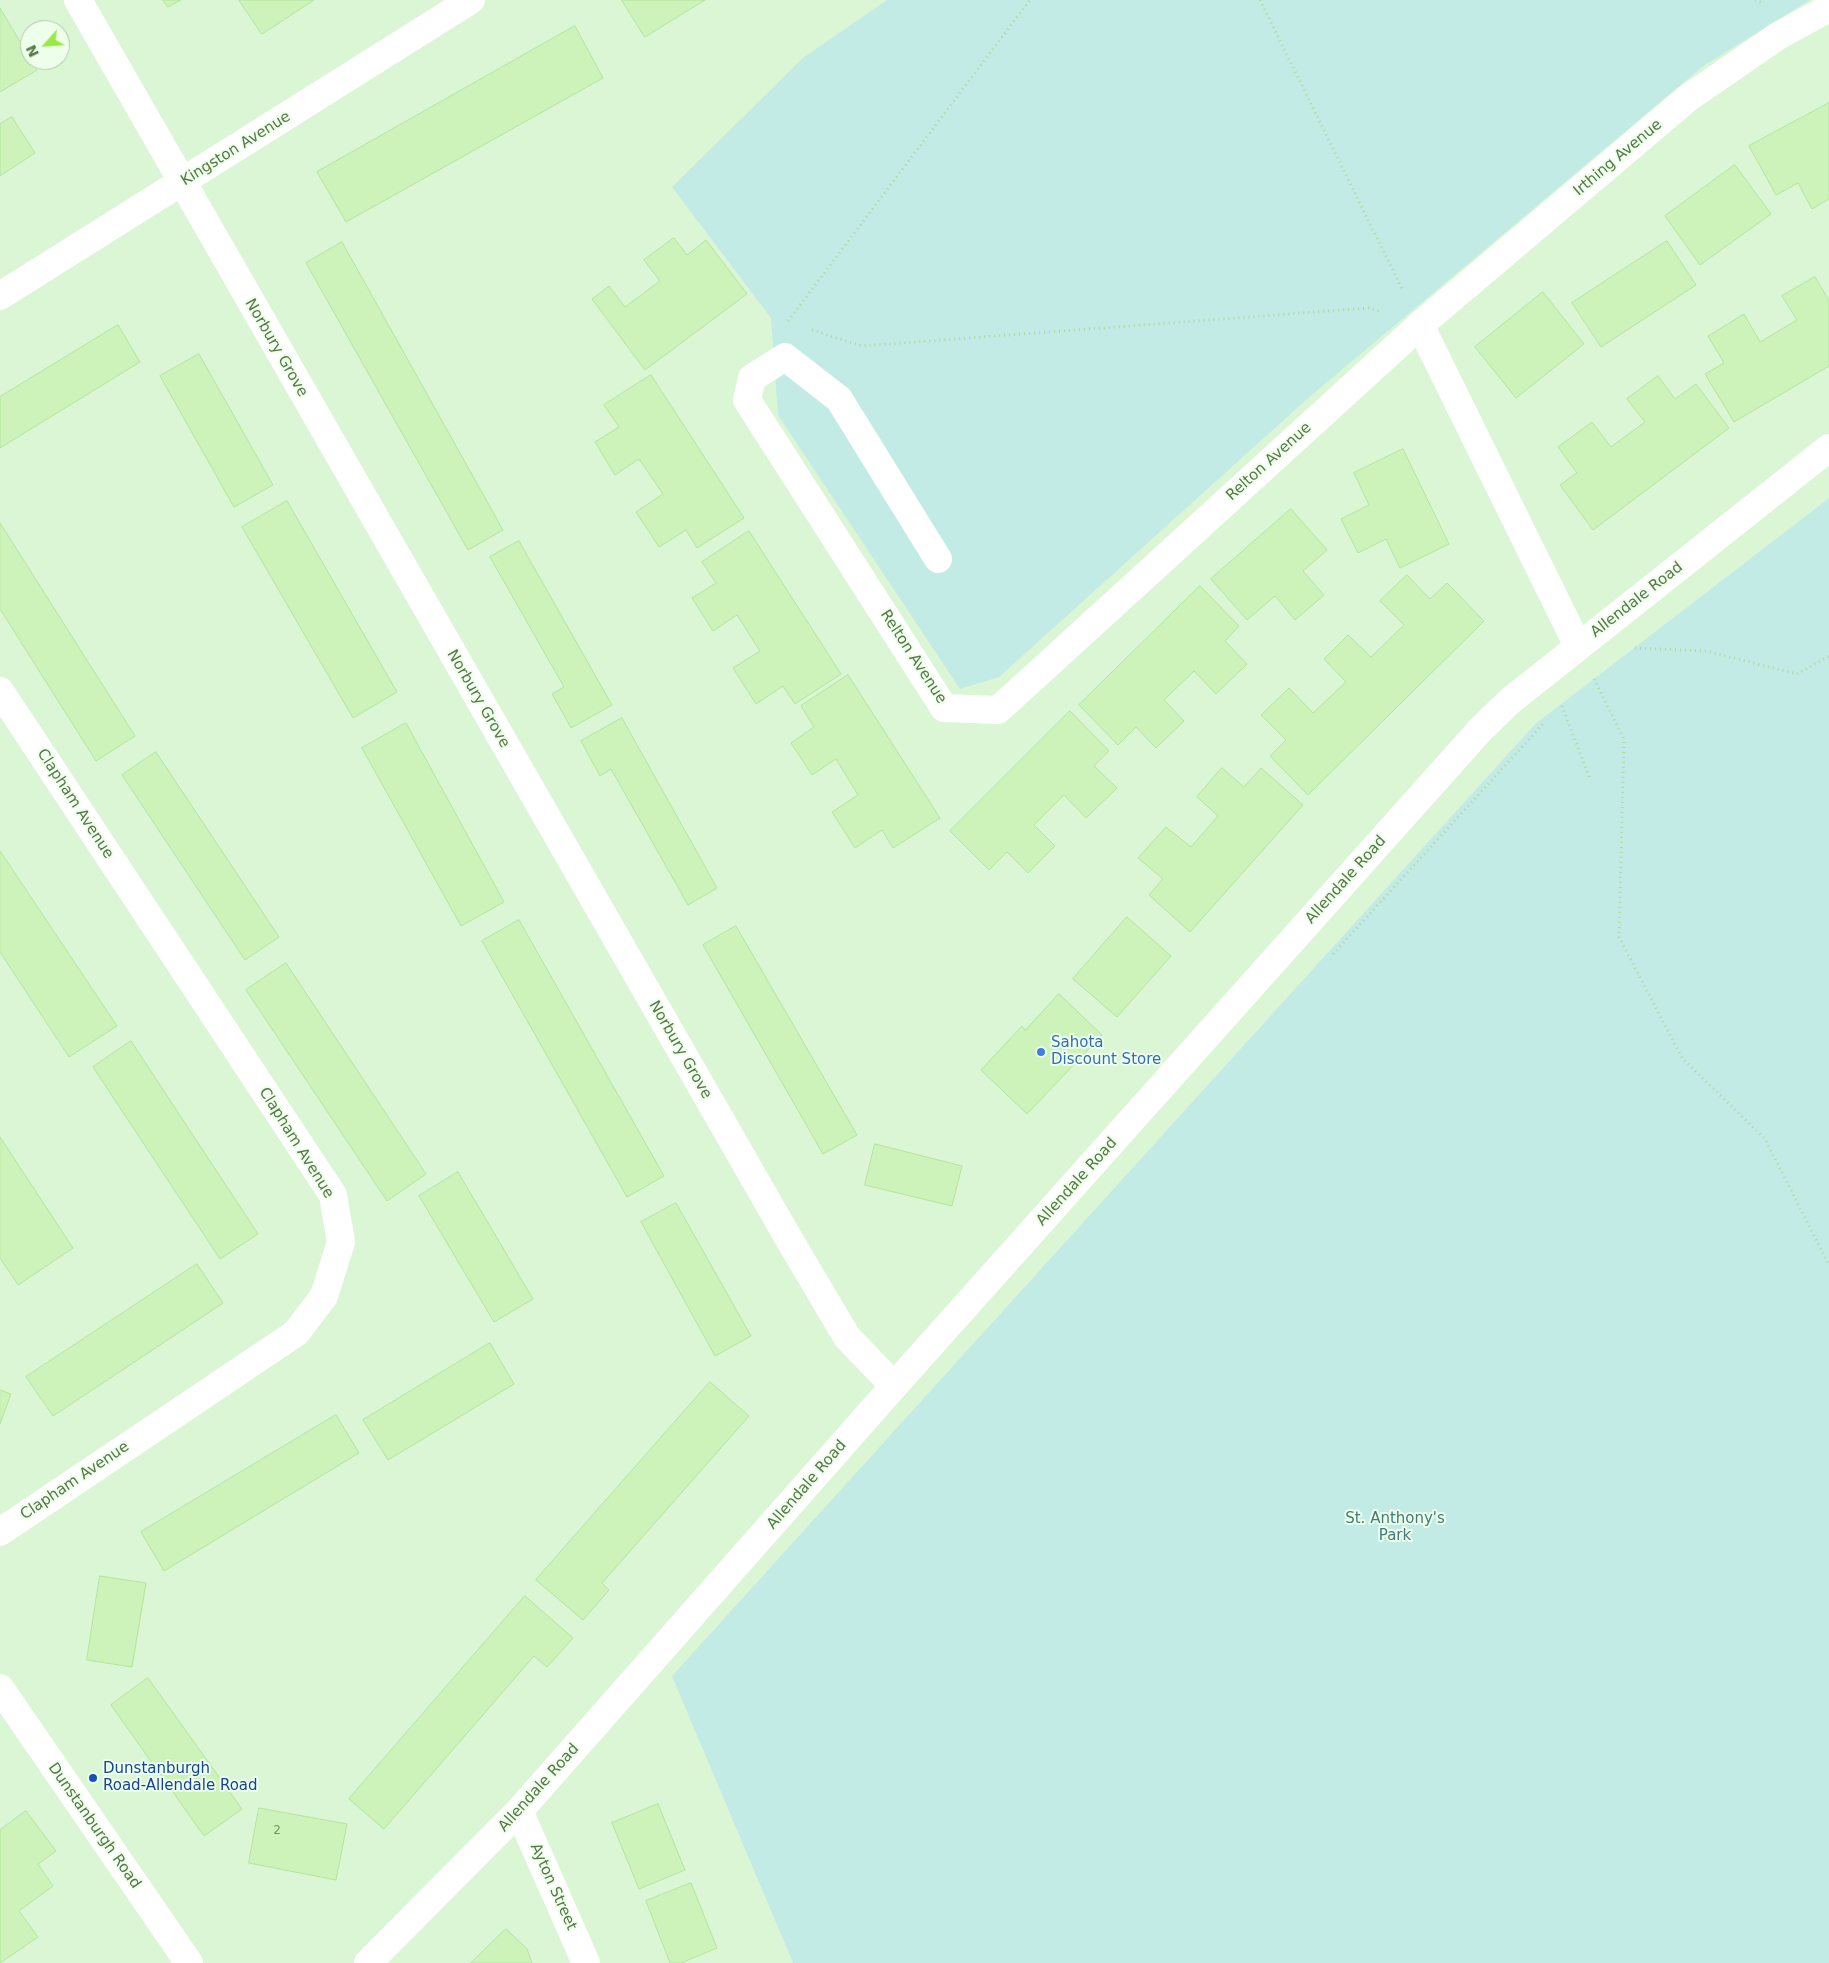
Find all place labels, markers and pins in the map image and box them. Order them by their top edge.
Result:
place label: Sahota Discount Store [1051,1034,1161,1069]
marker: Sahota Discount Store [1035,1046,1047,1058]
place label: Dunstanburgh Road-Allendale Road [103,1760,258,1795]
marker: Dunstanburgh Road-Allendale Road [87,1772,99,1784]

